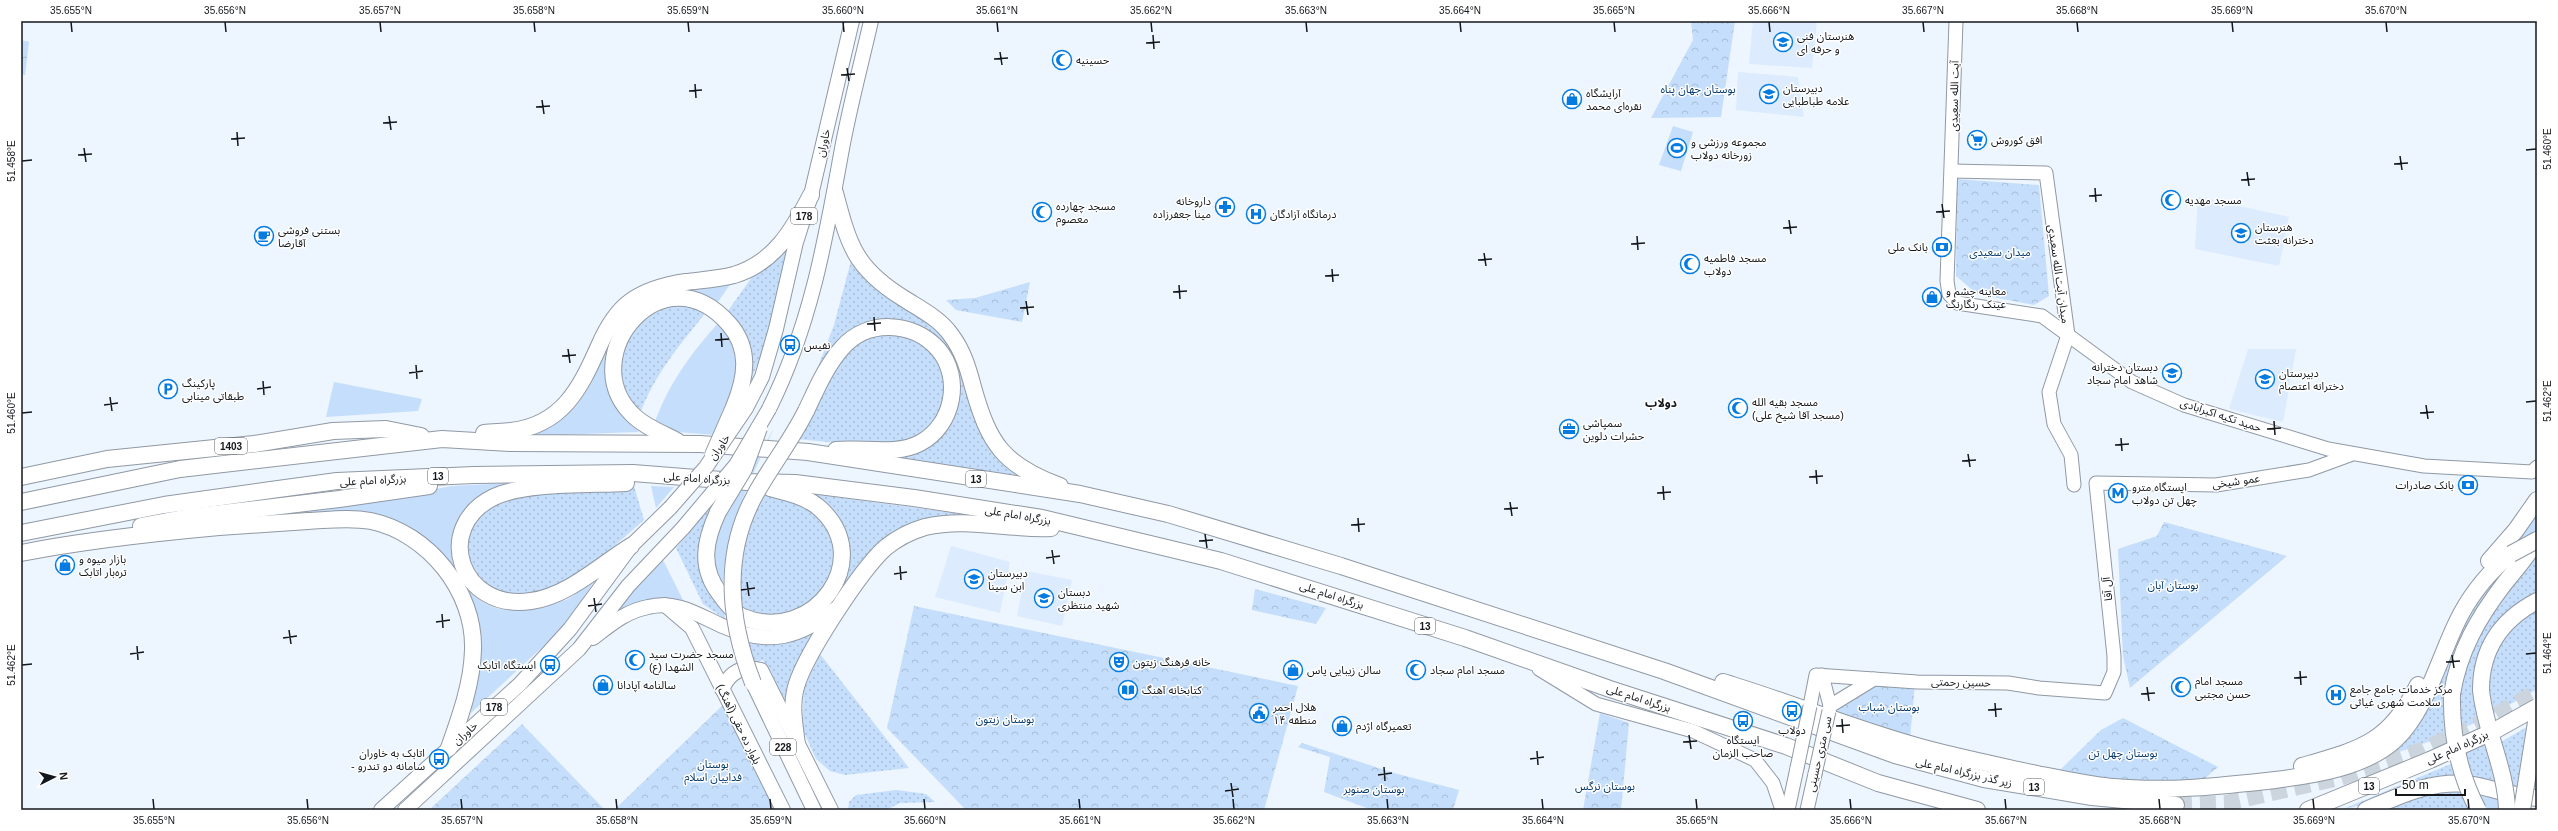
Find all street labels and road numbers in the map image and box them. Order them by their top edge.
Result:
street label: آیت الله سعیدی [1947,60,1962,132]
street label: خاوران [814,127,833,158]
road number: 178 [791,208,817,224]
street label: میدان آیت الله سعیدی [2045,224,2072,325]
street label: حمید تکیه اکبرآبادی [2179,396,2264,435]
street label: خاوران [706,431,733,463]
road number: 1403 [215,438,247,454]
road number: 13 [428,468,448,484]
street label: بزرگراه امام علی [663,470,731,488]
road number: 13 [966,471,986,487]
street label: بزرگراه امام علی [339,472,407,490]
street label: عمو شیخی [2211,472,2261,491]
street label: بزرگراه امام علی [984,503,1052,529]
street label: آل آقا [2100,576,2114,602]
street label: بزرگراه امام علی [1298,579,1366,613]
road number: 13 [1415,618,1435,634]
street label: حسین رحمتی [1931,675,1991,690]
street label: بلوار ده حقی (آهنگ) [713,682,764,767]
street label: بزرگراه امام علی [1605,682,1673,716]
road number: 178 [481,699,507,715]
street label: سی متری حسینی [1804,715,1835,793]
street label: خاوران [450,719,481,748]
street label: بزرگراه امام علی [2424,728,2491,768]
road number: 228 [770,739,796,755]
street label: زیر گذر بزرگراه امام علی [1914,755,2013,791]
road number: 13 [2359,778,2379,794]
road number: 13 [2024,779,2044,795]

